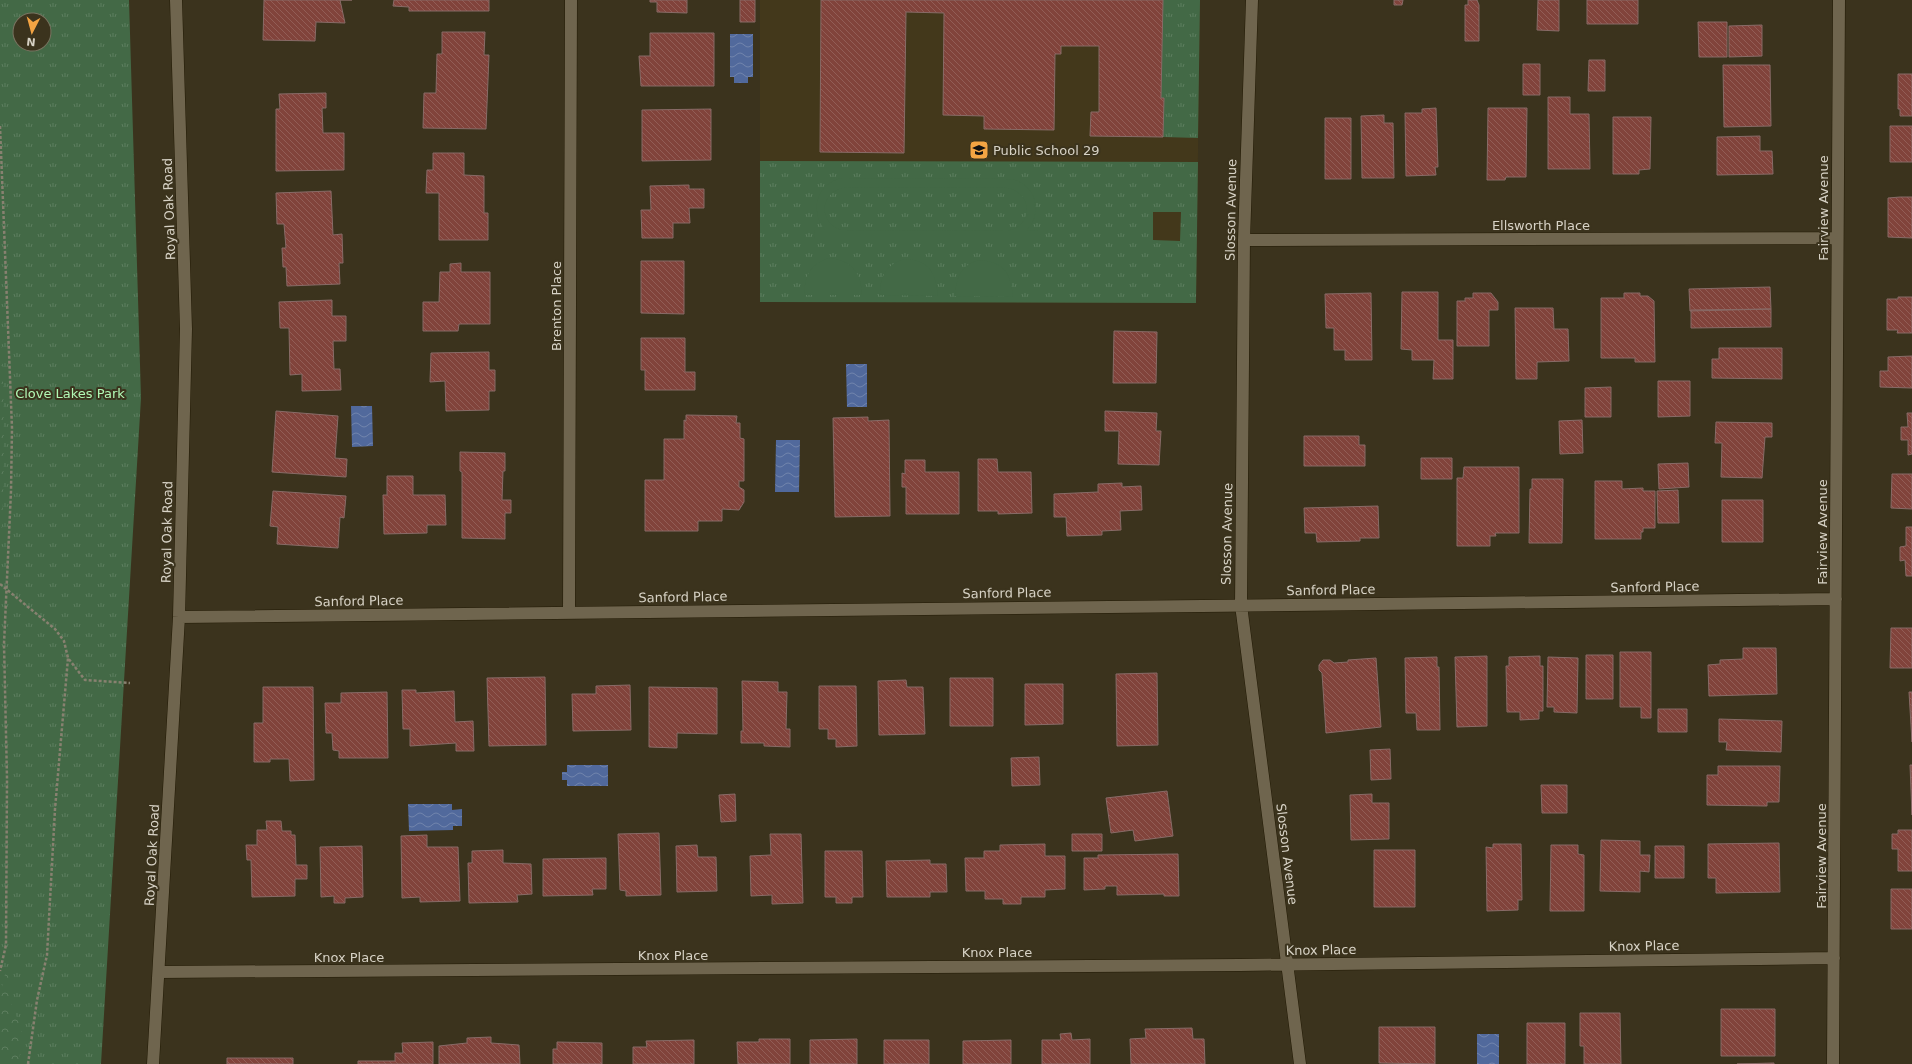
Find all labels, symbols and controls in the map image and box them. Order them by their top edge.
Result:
north arrow [12,12,52,52]
text: N [26,35,36,48]
school or university icon: Public School 29 [968,139,990,161]
place label: Public School 29 [993,143,1099,158]
street label: Fairview Avenue [1816,155,1831,261]
street label: Royal Oak Road [160,158,178,260]
street label: Slosson Avenue [1223,159,1239,261]
street label: Ellsworth Place [1492,218,1590,233]
street label: Brenton Place [549,261,564,351]
park label: Clove Lakes Park [15,386,125,401]
street label: Fairview Avenue [1815,479,1830,585]
street label: Royal Oak Road [159,481,175,583]
street label: Slosson Avenue [1219,483,1235,585]
street label: Sanford Place [1610,579,1700,595]
street label: Sanford Place [1286,582,1376,598]
street label: Sanford Place [962,585,1052,601]
street label: Sanford Place [638,589,728,605]
street label: Sanford Place [314,593,404,609]
street label: Slosson Avenue [1273,802,1301,906]
street label: Fairview Avenue [1814,803,1829,909]
street label: Royal Oak Road [142,804,162,906]
street label: Knox Place [1609,938,1679,954]
street label: Knox Place [1286,942,1356,958]
street label: Knox Place [962,945,1032,960]
street label: Knox Place [638,948,708,963]
street label: Knox Place [314,950,384,965]

